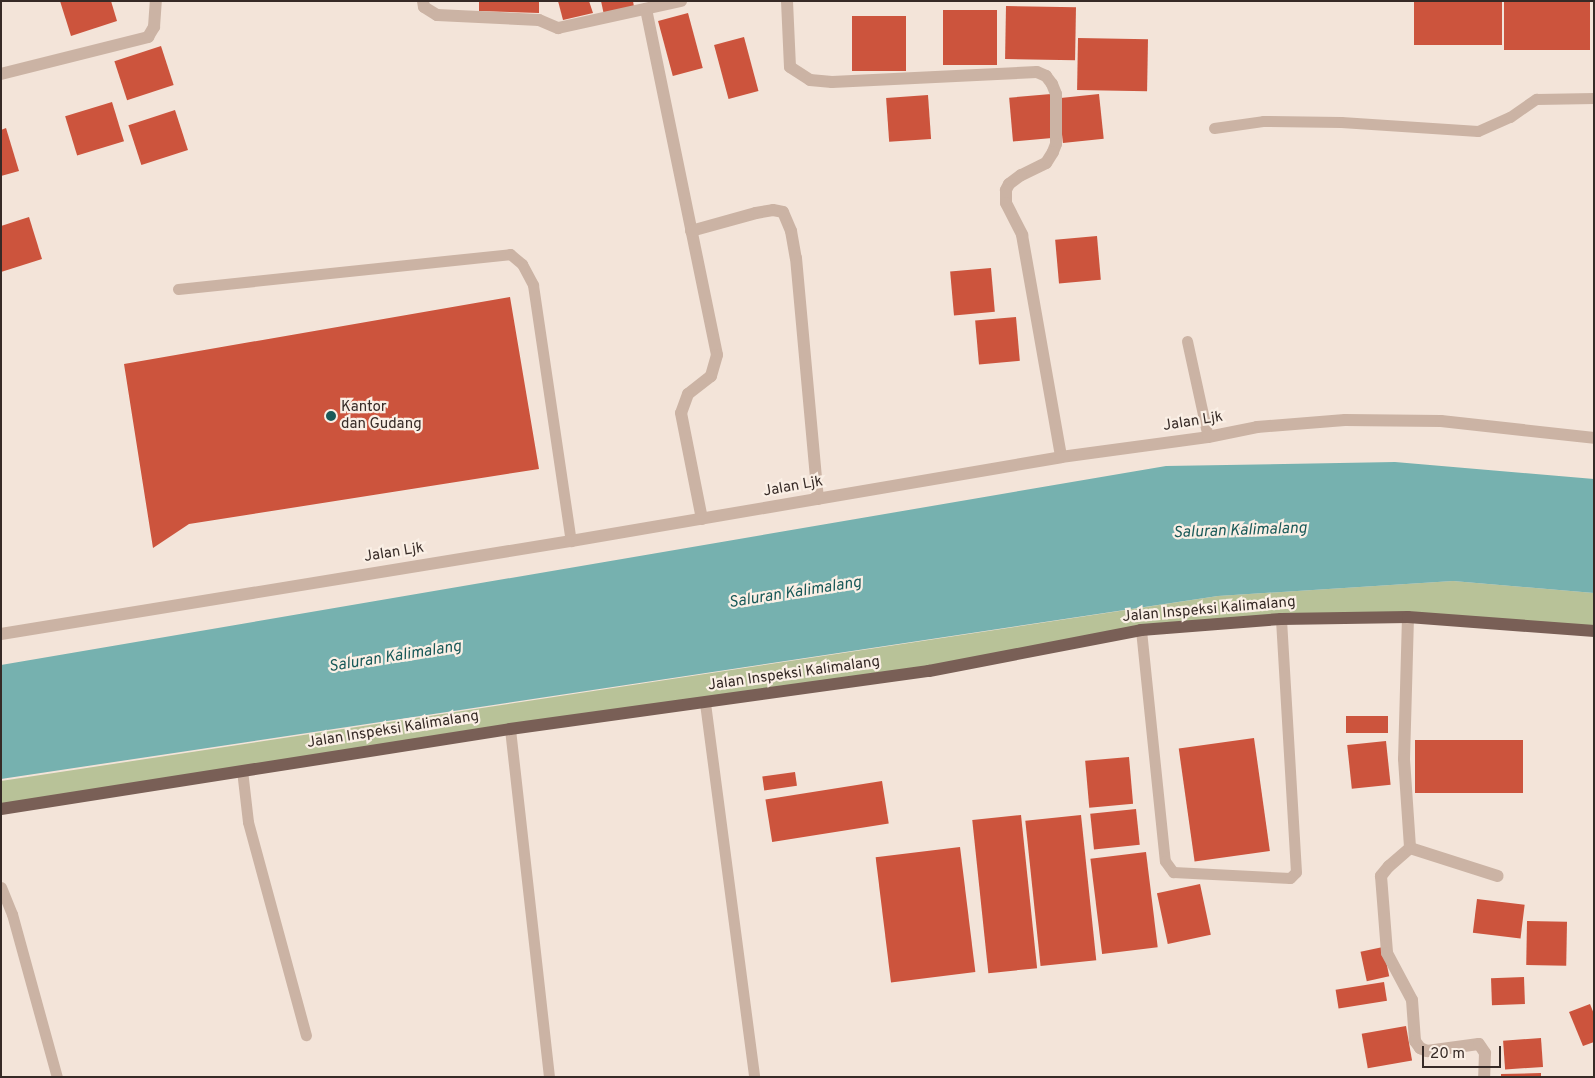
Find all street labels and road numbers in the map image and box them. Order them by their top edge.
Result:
street label: Jalan Ljk [1162,408,1224,436]
street label: Jalan Ljk [762,473,824,501]
street label: Jalan Ljk [363,539,425,567]
street label: Jalan Inspeksi Kalimalang [1122,593,1296,627]
street label: Jalan Inspeksi Kalimalang [707,653,881,695]
street label: Jalan Inspeksi Kalimalang [306,708,480,752]

